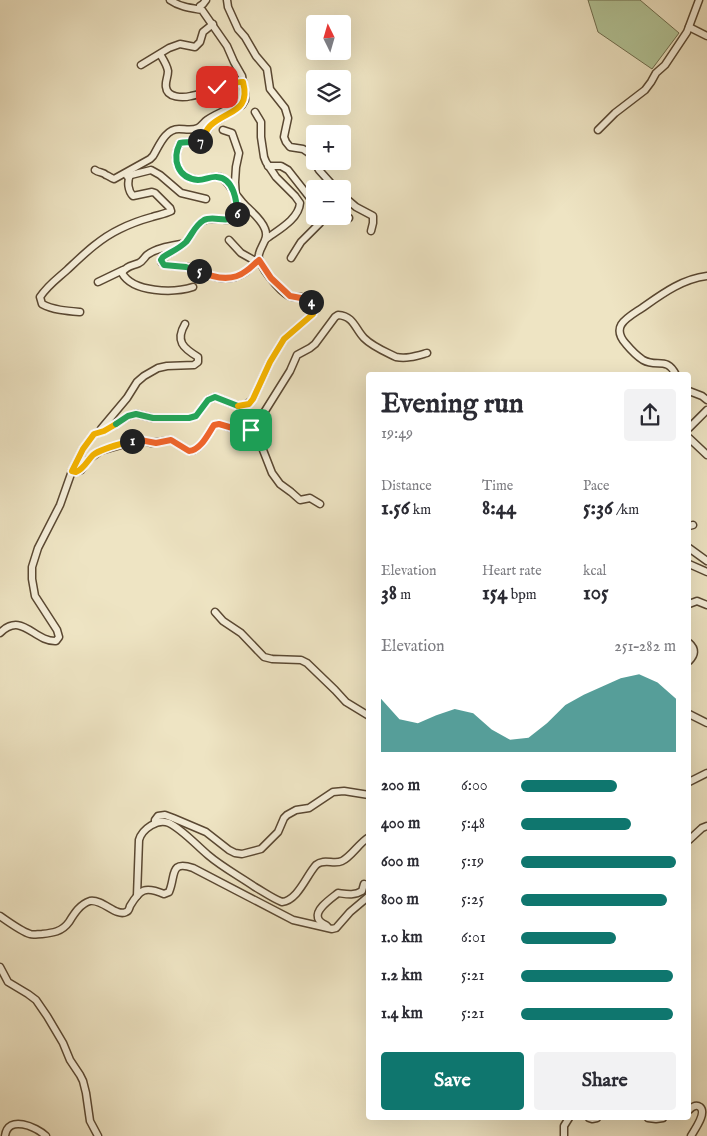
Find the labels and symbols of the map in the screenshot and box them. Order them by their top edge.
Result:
north arrow [306,15,351,60]
pin [196,66,238,108]
pin: 7 [188,128,212,154]
pin: 6 [224,202,250,226]
pin: 5 [186,258,212,284]
pin: 4 [298,290,324,314]
pin [230,409,272,451]
pin: 1 [120,428,144,454]

